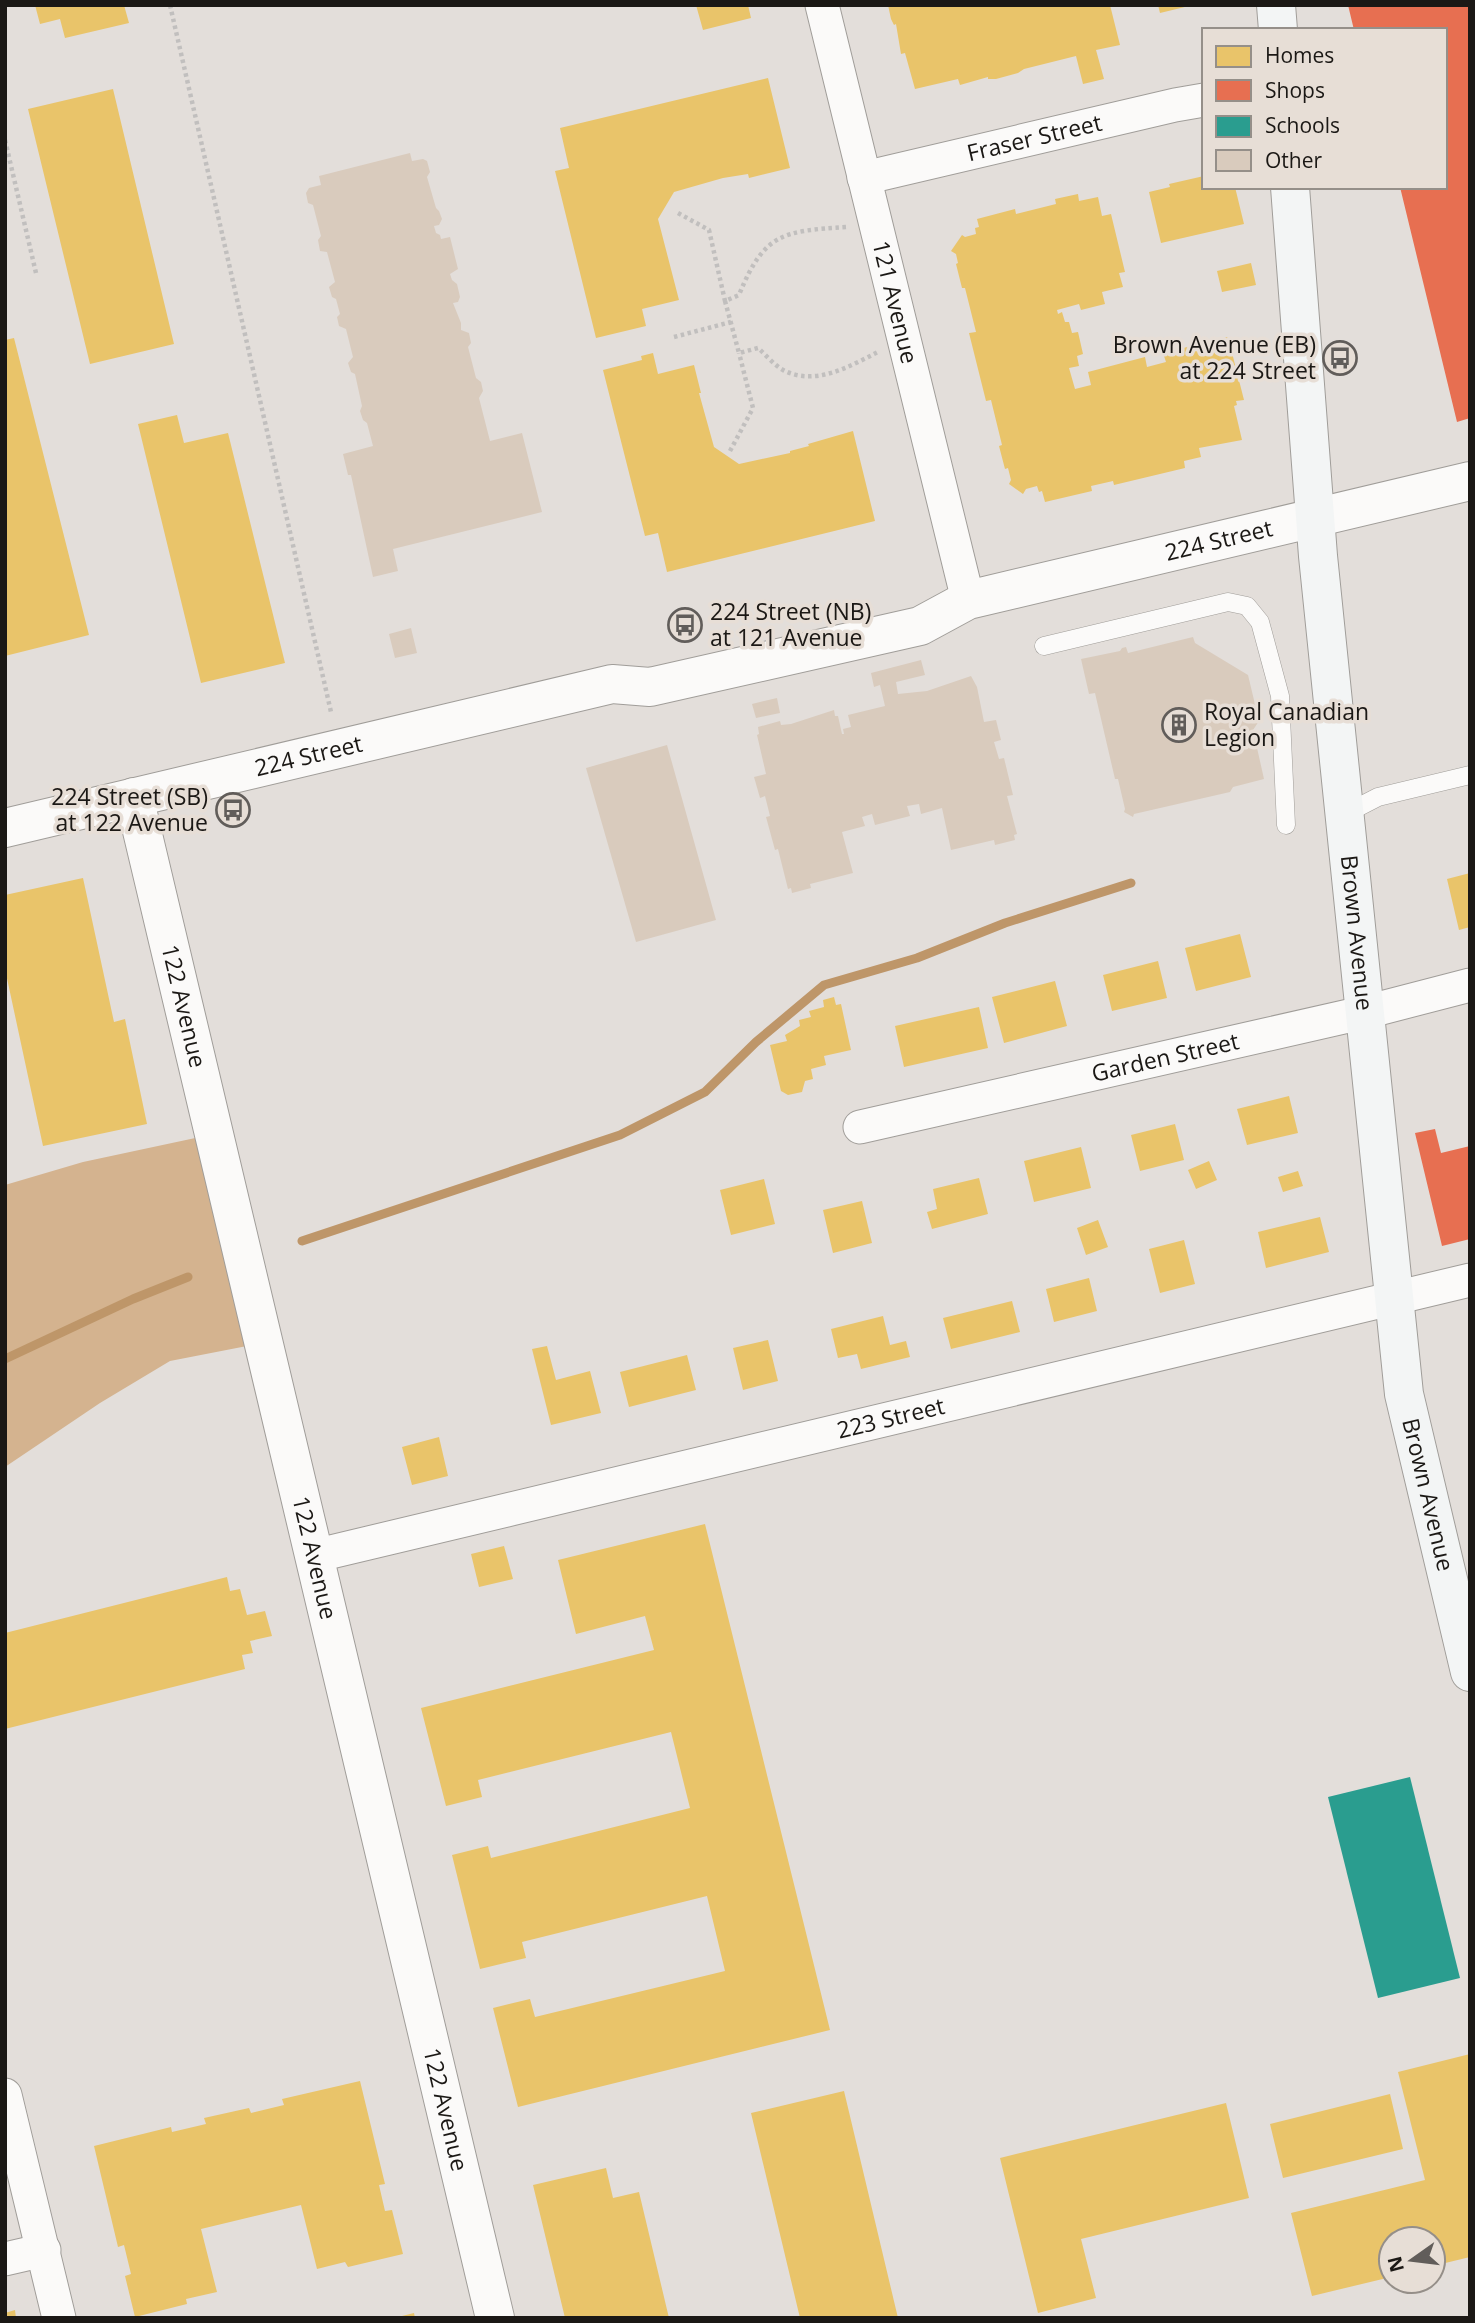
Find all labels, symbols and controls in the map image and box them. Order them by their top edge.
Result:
legend [1202,28,1447,189]
text: Homes [1265,41,1334,69]
text: Shops [1265,76,1325,104]
street label: Fraser Street [963,106,1105,168]
text: Schools [1265,111,1340,139]
text: Other [1265,146,1322,174]
street label: 121 Avenue [865,237,926,367]
place label: Brown Avenue (EB) at 224 Street [1113,328,1316,386]
bus stop icon: Brown Avenue (EB) at 224 Street [1321,339,1359,377]
street label: 224 Street [1161,511,1276,568]
place label: 224 Street (NB) at 121 Avenue [710,595,871,653]
bus stop icon: 224 Street (NB) at 121 Avenue [666,606,704,644]
place label: Royal Canadian Legion [1204,695,1369,753]
building icon: Royal Canadian Legion [1160,706,1198,744]
street label: 224 Street [251,727,365,783]
place label: 224 Street (SB) at 122 Avenue [51,780,208,838]
bus stop icon: 224 Street (SB) at 122 Avenue [214,791,252,829]
street label: Brown Avenue [1334,854,1382,1012]
street label: 122 Avenue [155,941,215,1071]
street label: Garden Street [1088,1024,1242,1089]
street label: 223 Street [833,1389,948,1446]
street label: Brown Avenue [1395,1415,1462,1574]
street label: 122 Avenue [285,1493,346,1622]
street label: 122 Avenue [416,2045,477,2174]
north arrow [1377,2225,1447,2295]
text: N [1381,2253,1410,2275]

